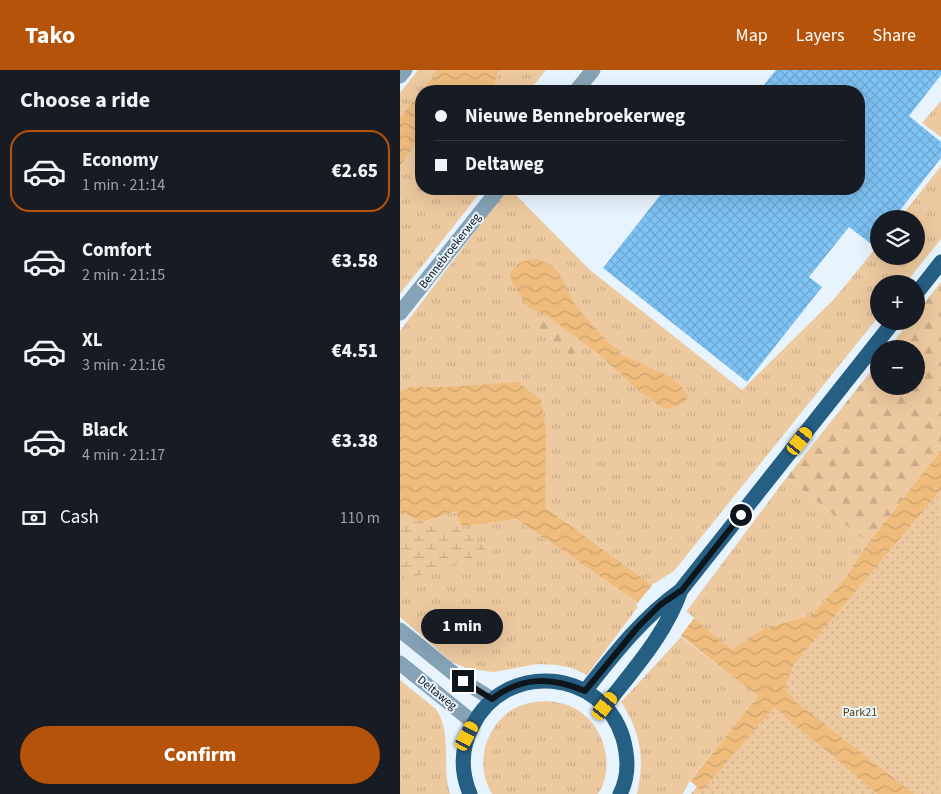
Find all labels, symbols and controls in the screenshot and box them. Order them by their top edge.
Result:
text: Tako [25,18,75,53]
text: Map [736,23,768,48]
text: Layers [796,23,845,48]
text: Share [873,23,916,48]
text: Choose a ride [20,84,150,116]
text: Nieuwe Bennebroekerweg [465,103,685,130]
text: Economy [82,147,159,174]
icon: car [22,149,67,194]
text: Deltaweg [465,151,544,178]
text: €2.65 [332,158,378,185]
text: 1 min · 21:14 [82,174,165,196]
street label: Bennebroekerweg [415,210,485,292]
map controls [870,210,925,395]
button: layers [870,210,925,265]
text: Comfort [82,237,152,264]
icon: car [22,239,67,284]
text: €3.58 [332,248,378,275]
text: 2 min · 21:15 [82,264,165,286]
button: + [870,275,925,330]
text: XL [82,327,103,354]
icon: car [22,329,67,374]
text: €4.51 [332,338,378,365]
button: − [870,340,925,395]
text: 3 min · 21:16 [82,354,165,376]
text: Black [82,417,128,444]
icon: car [22,419,67,464]
car [784,425,815,457]
text: €3.38 [332,428,378,455]
text: 4 min · 21:17 [82,444,165,466]
icon: cash [20,504,48,532]
text: Cash [60,504,99,531]
route start [730,504,752,526]
text: 110 m [340,507,380,529]
callout: 1 min [422,608,504,644]
text: 1 min [442,615,482,637]
route end [452,670,474,692]
street label: Deltaweg [413,672,461,714]
car [589,690,620,722]
park label: Park21 [843,704,877,721]
car [453,719,480,753]
button: Confirm [20,726,380,784]

